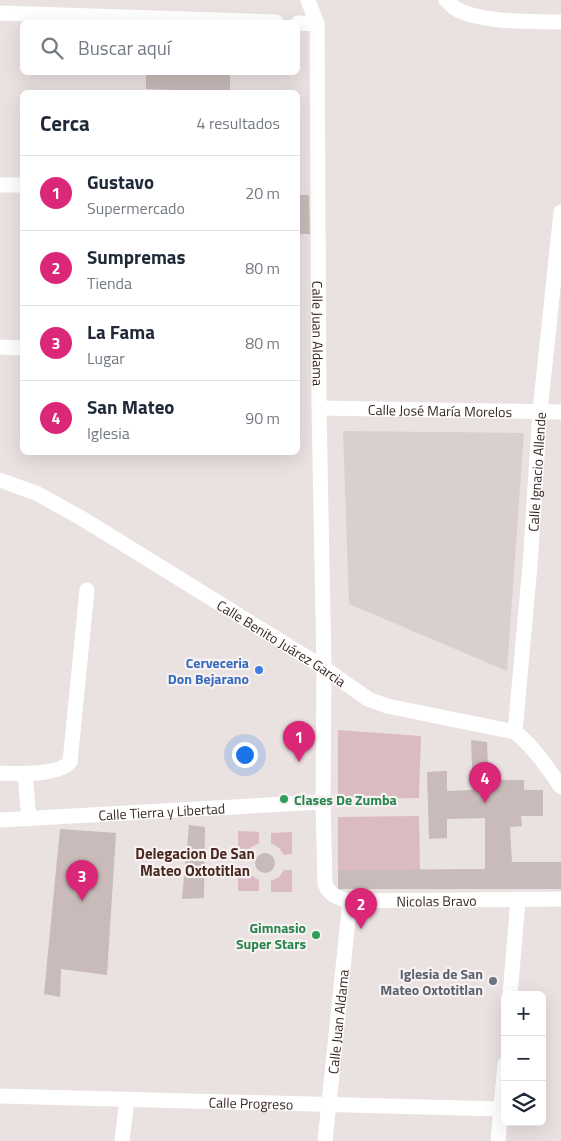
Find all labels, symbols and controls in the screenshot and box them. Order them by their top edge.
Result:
search box [20,20,300,75]
text: Buscar aquí [78,33,171,62]
icon: search [38,34,66,62]
text: Cerca [40,107,90,139]
text: 4 resultados [196,111,280,135]
text: Gustavo [87,167,154,196]
text: 1 [52,181,60,205]
text: 20 m [245,181,280,205]
text: Supermercado [87,196,185,220]
text: Sumpremas [87,242,186,271]
text: 2 [52,256,60,280]
text: 80 m [245,256,280,280]
text: Tienda [87,271,132,295]
street label: Calle Juan Aldama [308,281,329,386]
text: La Fama [87,317,155,346]
text: 3 [52,331,60,355]
text: 80 m [245,331,280,355]
text: Lugar [87,346,125,370]
text: San Mateo [87,392,174,421]
street label: Calle José María Morelos [368,398,512,422]
text: 4 [52,406,60,430]
text: 90 m [245,406,280,430]
street label: Calle Ignacio Allende [522,411,550,532]
text: Iglesia [87,421,130,445]
street label: Calle Benito Juárez Garcia [213,594,351,691]
place label: Cerveceria Don Bejarano [168,652,249,689]
marker: Cerveceria Don Bejarano [253,664,265,676]
pin: 1 [283,721,315,762]
your location [232,742,258,768]
pin: 4 [469,762,501,803]
place label: Clases De Zumba [294,789,397,810]
marker: Clases De Zumba [278,793,290,805]
street label: Calle Tierra y Libertad [98,797,226,825]
district label: Delegacion De San Mateo Oxtotitlan [135,842,255,882]
pin: 3 [66,860,98,901]
pin: 2 [345,888,377,929]
street label: Nicolas Bravo [396,889,477,911]
place label: Gimnasio Super Stars [236,917,306,954]
marker: Gimnasio Super Stars [310,929,322,941]
place label: Iglesia de San Mateo Oxtotitlan [380,963,483,1000]
street label: Calle Juan Aldama [322,968,353,1075]
marker: Iglesia de San Mateo Oxtotitlan [487,975,499,987]
map controls [501,991,546,1126]
button: + [501,991,546,1036]
button: − [501,1036,546,1081]
button: layers [501,1081,546,1126]
street label: Calle Progreso [208,1091,293,1114]

